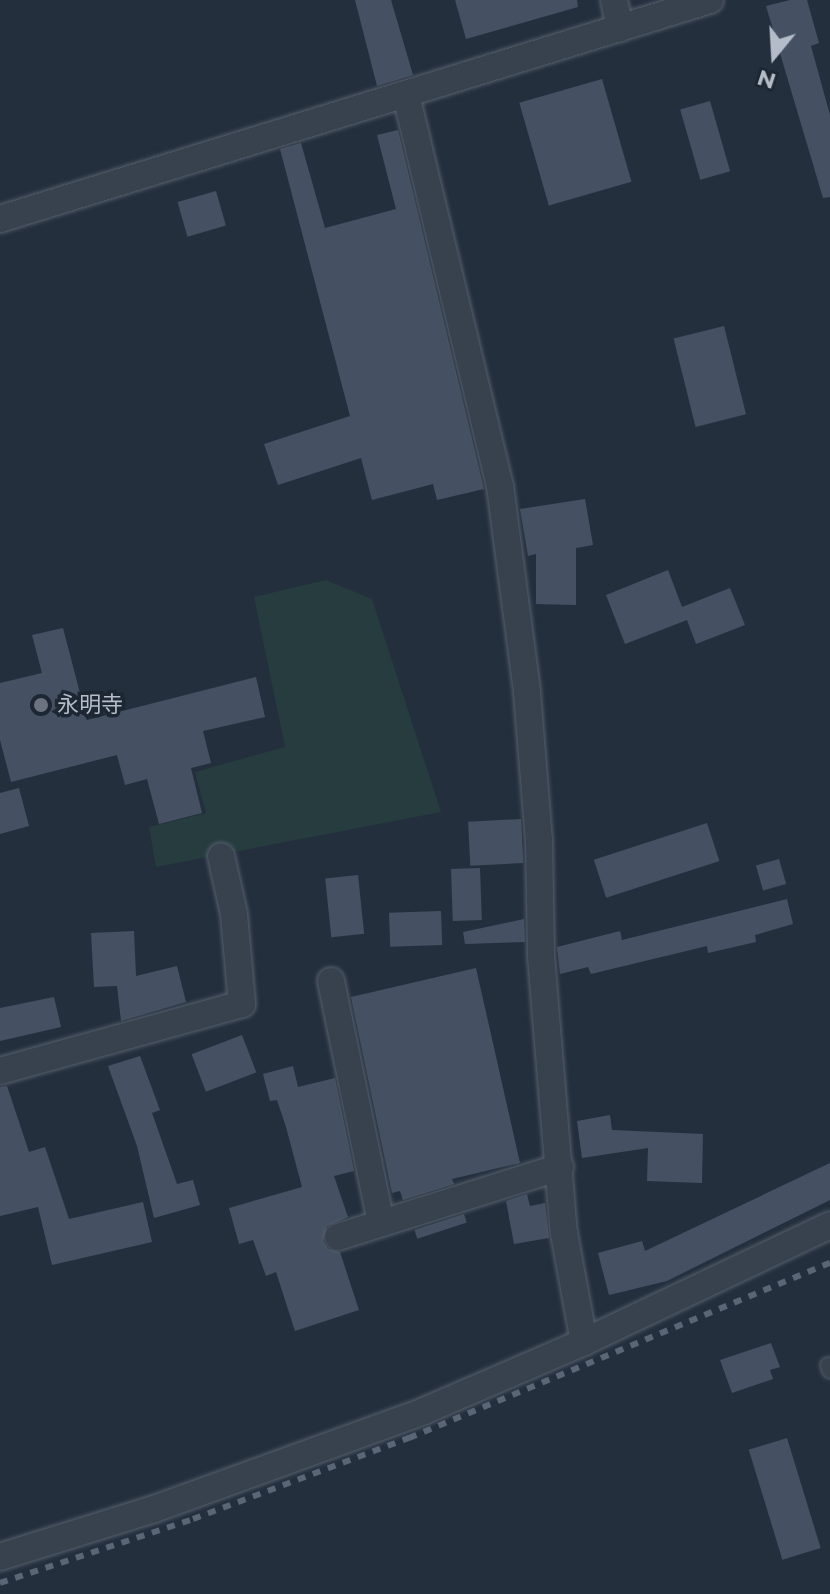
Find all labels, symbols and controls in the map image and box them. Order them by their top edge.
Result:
north arrow [734,16,814,96]
text: N [754,64,779,95]
place label: 永明寺 [57,692,123,718]
marker: 永明寺 [32,696,50,714]

